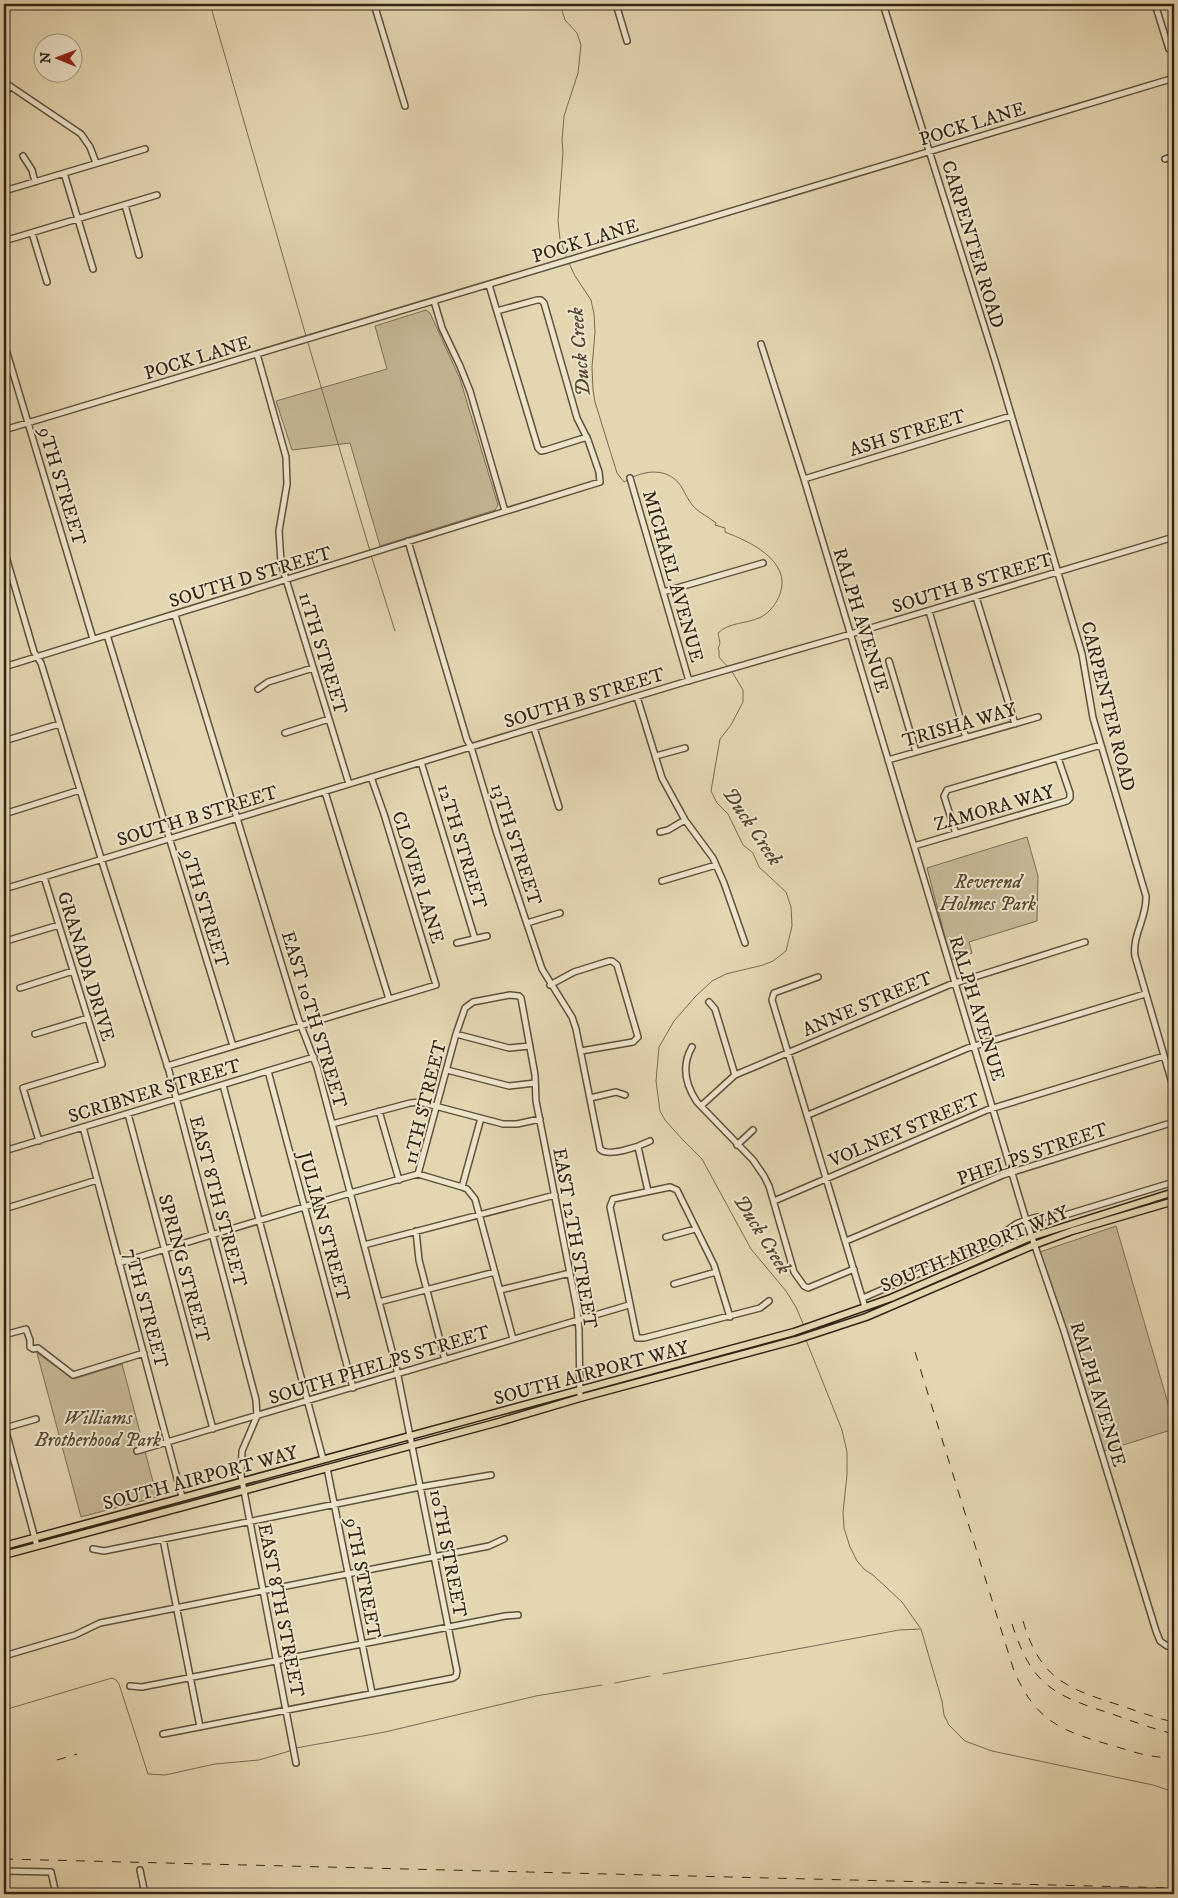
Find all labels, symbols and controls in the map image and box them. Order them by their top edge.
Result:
north arrow [32,32,82,82]
text: N [37,51,55,64]
street label: POCK LANE [917,97,1028,151]
street label: CARPENTER ROAD [936,158,1009,331]
street label: POCK LANE [530,214,641,268]
water label: Duck Creek [564,306,597,398]
street label: POCK LANE [142,331,253,385]
street label: ASH STREET [847,405,969,462]
street label: 9TH STREET [32,424,91,549]
street label: MICHAEL AVENUE [637,488,708,665]
street label: SOUTH D STREET [166,542,335,613]
street label: RALPH AVENUE [828,545,894,696]
street label: SOUTH B STREET [889,548,1056,619]
street label: 11TH STREET [293,590,352,718]
street label: CARPENTER ROAD [1075,619,1140,794]
street label: SOUTH B STREET [501,663,668,734]
street label: TRISHA WAY [900,698,1020,753]
street label: ZAMORA WAY [932,780,1058,837]
street label: SOUTH B STREET [114,781,281,852]
street label: 12TH STREET [432,781,492,912]
street label: 13TH STREET [485,781,546,909]
water label: Duck Creek [716,783,787,871]
street label: CLOVER LANE [387,809,449,946]
street label: 9TH STREET [175,846,234,971]
park label: Reverend Holmes Park [939,871,1036,916]
street label: GRANADA DRIVE [52,889,119,1044]
street label: EAST 10TH STREET [276,928,352,1111]
street label: RALPH AVENUE [944,933,1010,1084]
street label: ANNE STREET [799,966,937,1042]
street label: 11TH STREET [399,1038,452,1167]
street label: SCRIBNER STREET [65,1054,244,1129]
street label: VOLNEY STREET [825,1088,984,1173]
street label: EAST 8TH STREET [184,1113,252,1290]
street label: PHELPS STREET [954,1118,1111,1191]
street label: EAST 12TH STREET [547,1146,602,1331]
street label: JULIAN STREET [292,1147,355,1304]
water label: Duck Creek [727,1190,796,1280]
street label: SPRING STREET [153,1192,215,1346]
street label: SOUTH AIRPORT WAY [877,1201,1073,1298]
street label: 7TH STREET [119,1246,173,1371]
street label: RALPH AVENUE [1065,1319,1131,1470]
street label: SOUTH PHELPS STREET [266,1321,493,1410]
street label: SOUTH AIRPORT WAY [491,1336,692,1411]
park label: Williams Brotherhood Park [34,1407,161,1452]
street label: SOUTH AIRPORT WAY [100,1441,301,1516]
street label: 10TH STREET [424,1487,471,1620]
street label: 9TH STREET [339,1515,386,1641]
street label: EAST 8TH STREET [252,1522,309,1700]

